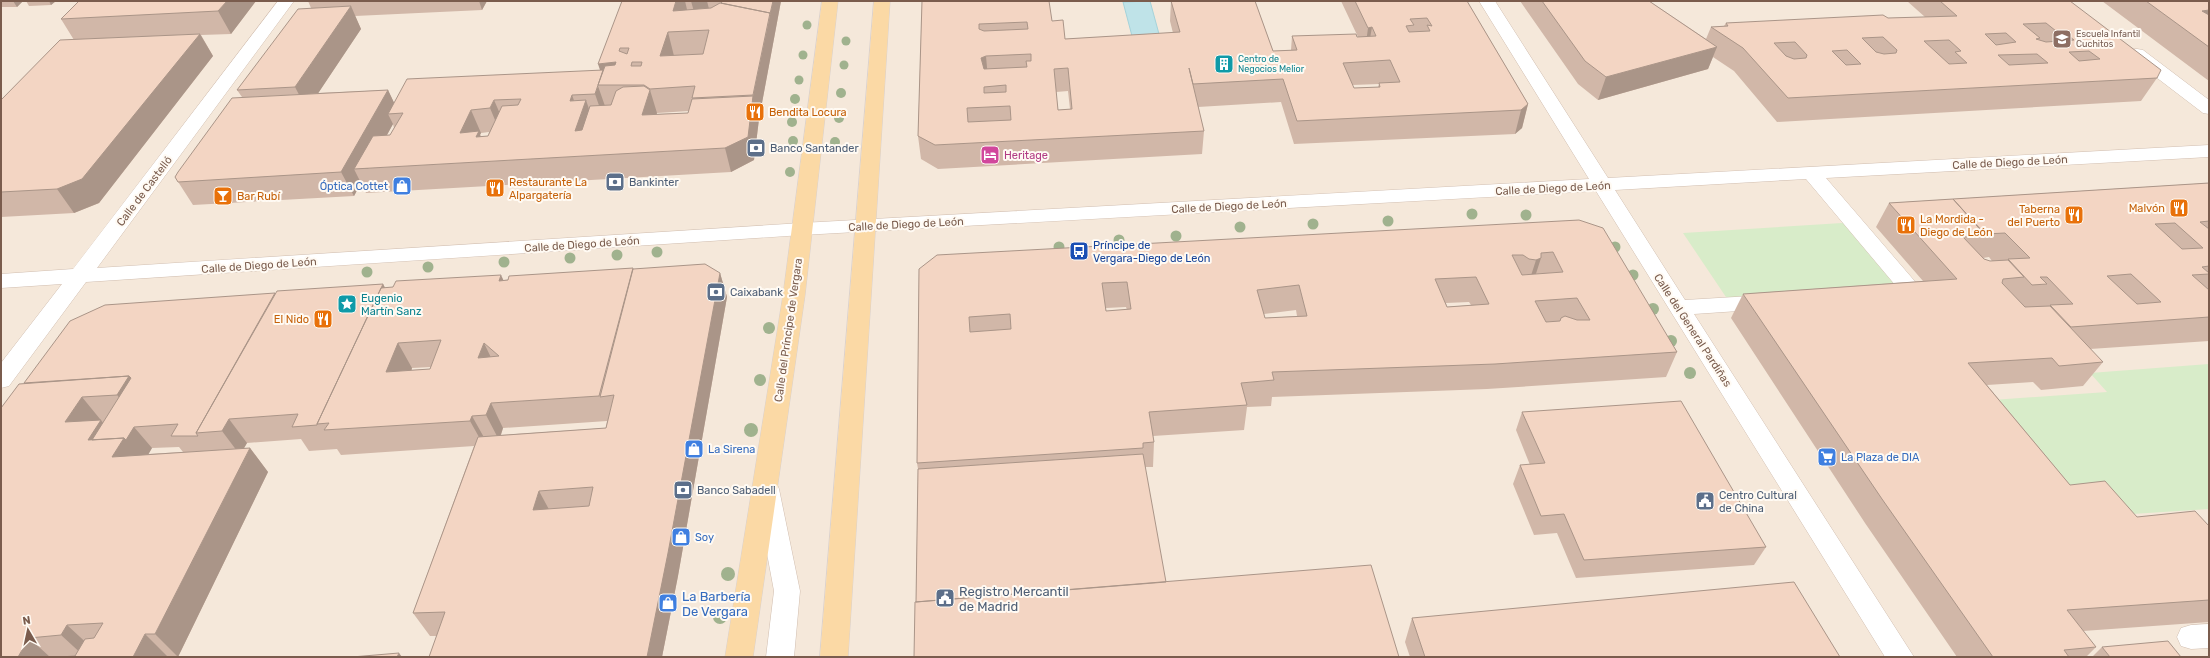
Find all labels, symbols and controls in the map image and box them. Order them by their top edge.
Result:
school or university icon: Escuela Infantil Cuchitos [2051,28,2073,50]
place label: Escuela Infantil Cuchitos [2076,29,2140,49]
building icon: Centro de Negocios Melior [1213,53,1235,75]
place label: Centro de Negocios Melior [1238,54,1305,74]
restaurant icon: Bendita Locura [744,101,766,123]
place label: Bendita Locura [769,106,847,119]
bank icon: Banco Santander [745,137,767,159]
place label: Banco Santander [770,142,859,155]
hotel icon: Heritage [979,144,1001,166]
place label: Heritage [1004,149,1048,162]
street label: Calle de Diego de León [1952,153,2068,172]
street label: Calle de Castelló [114,154,175,229]
bank icon: Bankinter [604,171,626,193]
shop icon: Óptica Cottet [391,175,413,197]
place label: Restaurante La Alpargatería [509,176,587,202]
place label: Bankinter [629,176,679,189]
restaurant icon: Restaurante La Alpargatería [484,177,506,199]
street label: Calle de Diego de León [1495,179,1611,198]
place label: Óptica Cottet [320,180,389,193]
bar icon: Bar Rubí [212,185,234,207]
place label: Bar Rubí [237,190,281,203]
street label: Calle de Diego de León [1171,197,1287,216]
restaurant icon: Malvón [2168,197,2190,219]
place label: Malvón [2129,202,2165,215]
place label: Taberna del Puerto [2007,203,2060,229]
restaurant icon: Taberna del Puerto [2063,204,2085,226]
place label: La Mordida - Diego de León [1920,213,1993,239]
restaurant icon: La Mordida - Diego de León [1895,214,1917,236]
street label: Calle de Diego de León [848,215,964,234]
street label: Calle de Diego de León [524,234,640,255]
place label: Príncipe de Vergara-Diego de León [1093,239,1211,265]
bus stop icon: Príncipe de Vergara-Diego de León [1068,240,1090,262]
street label: Calle de Diego de León [201,255,317,276]
street label: Calle del Príncipe de Vergara [772,257,805,403]
street label: Calle del General Pardiñas [1651,271,1734,390]
bank icon: Caixabank [705,281,727,303]
place label: Caixabank [730,286,783,299]
place label: Eugenio Martín Sanz [361,292,422,318]
place icon: Eugenio Martín Sanz [336,293,358,315]
restaurant icon: El Nido [312,308,334,330]
place label: El Nido [274,313,309,326]
shop icon: La Sirena [683,438,705,460]
place label: La Sirena [708,443,755,456]
supermarket icon: La Plaza de DIA [1816,446,1838,468]
place label: La Plaza de DIA [1841,451,1920,464]
bank icon: Banco Sabadell [672,479,694,501]
place label: Banco Sabadell [697,484,776,497]
place label: Centro Cultural de China [1719,489,1797,515]
public building icon: Centro Cultural de China [1694,490,1716,512]
shop icon: Soy [670,526,692,548]
place label: Soy [695,531,714,544]
place label: Registro Mercantil de Madrid [959,584,1069,614]
public building icon: Registro Mercantil de Madrid [934,587,956,609]
place label: La Barbería De Vergara [682,589,751,620]
shop icon: La Barbería De Vergara [657,592,679,614]
north arrow [8,610,48,650]
text: N [22,614,32,628]

